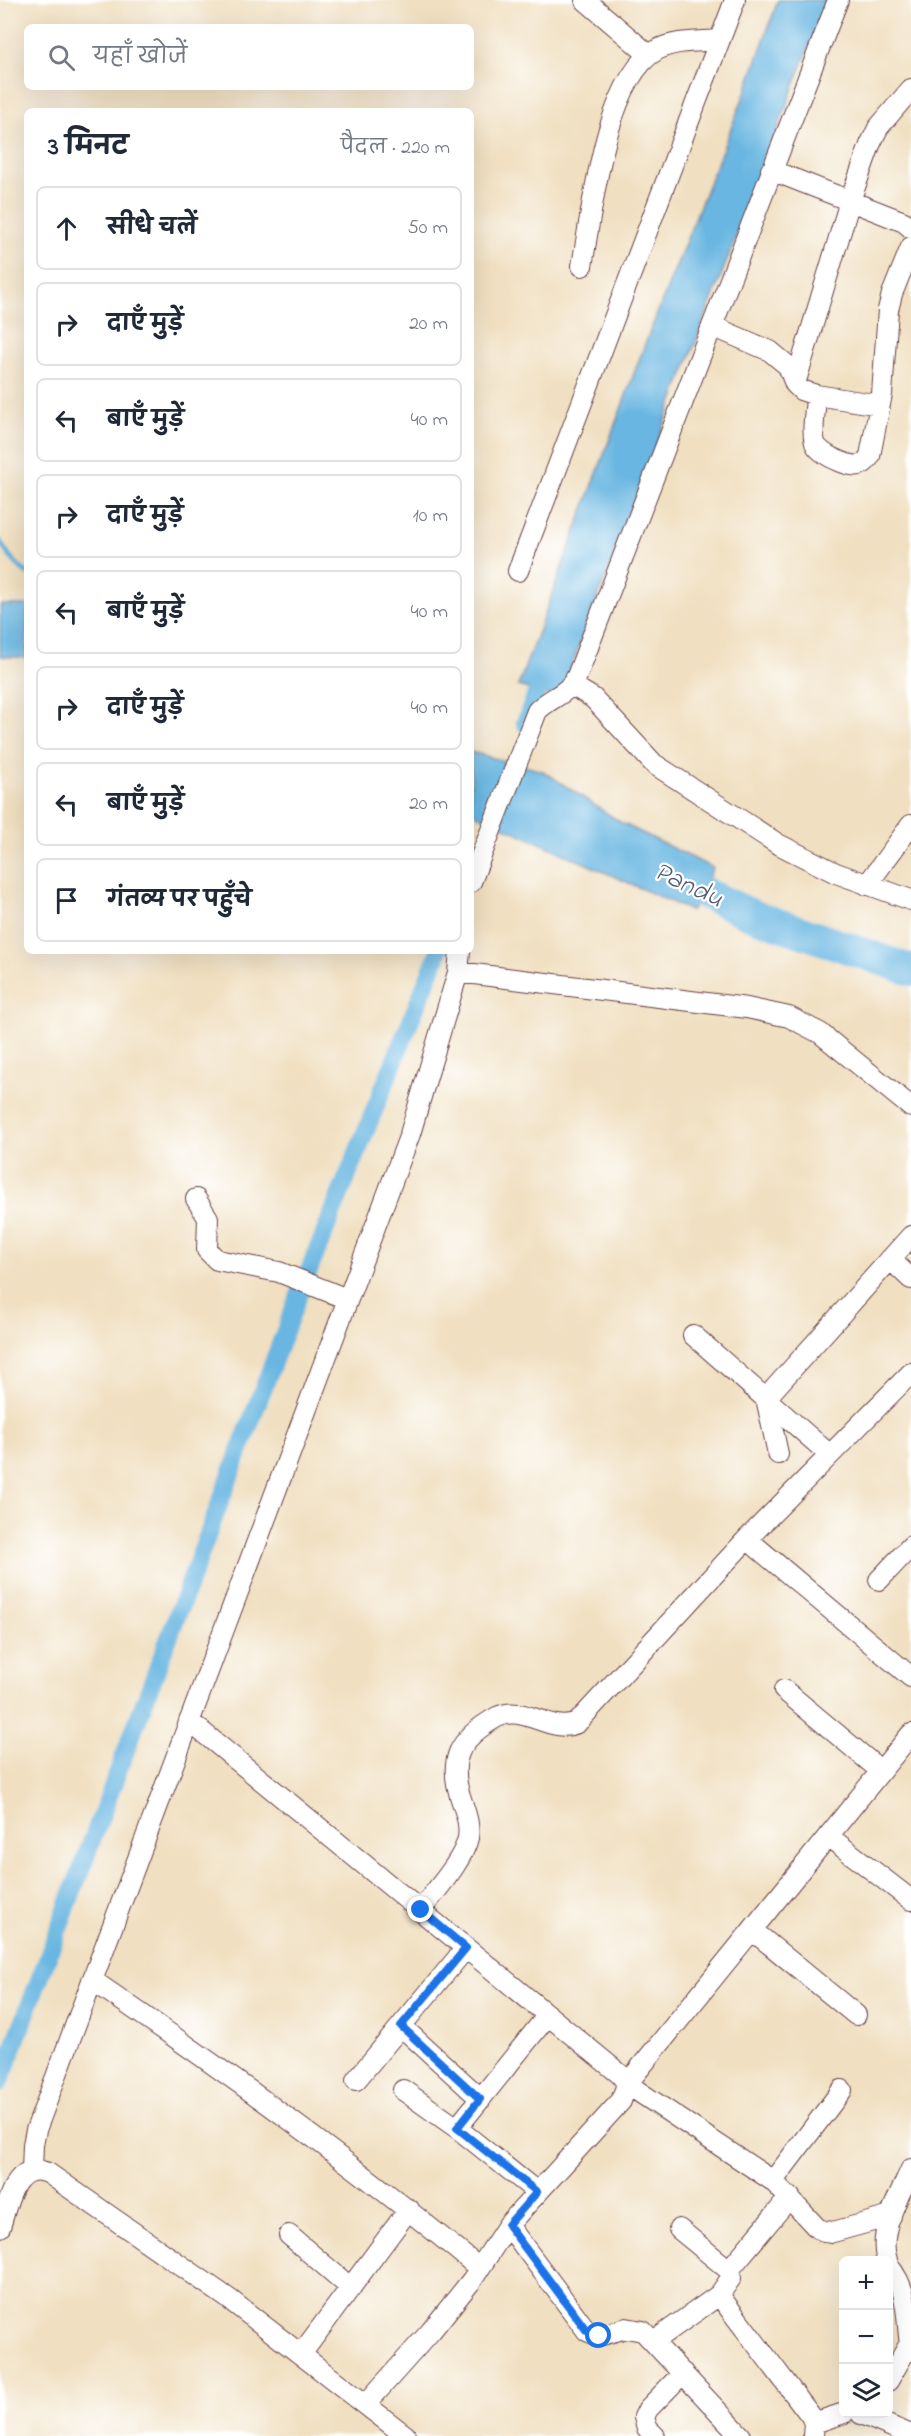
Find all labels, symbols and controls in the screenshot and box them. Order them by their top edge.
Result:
search box [24,24,474,90]
icon: search [45,41,78,74]
text: यहाँ खोजें [93,42,187,74]
text: 3 मिनट [48,129,128,167]
text: पैदल · 220 m [340,134,450,163]
icon: ahead [50,212,83,245]
text: सीधे चलें [107,213,197,245]
text: 50 m [407,214,448,243]
icon: right [50,308,83,341]
text: दाएँ मुड़ें [107,309,183,341]
text: 20 m [409,310,448,339]
icon: left [50,404,83,437]
text: बाएँ मुड़ें [107,405,184,437]
text: 40 m [411,406,448,435]
icon: right [50,500,83,533]
text: दाएँ मुड़ें [107,501,183,533]
text: 10 m [412,502,448,531]
icon: left [50,596,83,629]
text: बाएँ मुड़ें [107,597,184,629]
text: 40 m [411,598,448,627]
icon: right [50,692,83,725]
text: दाएँ मुड़ें [107,693,183,725]
text: 40 m [411,694,448,723]
icon: left [50,788,83,821]
text: बाएँ मुड़ें [107,789,184,821]
text: 20 m [409,790,448,819]
water label: Pandu [647,853,729,919]
icon: arrive [50,884,83,917]
text: गंतव्य पर पहुँचे [107,885,252,917]
route end [407,1896,433,1922]
map controls [839,2256,893,2418]
button: + [839,2256,893,2310]
button: − [839,2310,893,2364]
route start [585,2322,611,2348]
button: layers [839,2364,893,2418]

